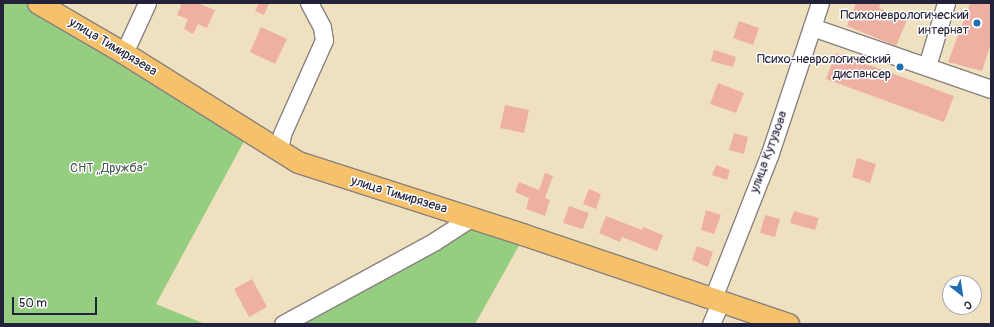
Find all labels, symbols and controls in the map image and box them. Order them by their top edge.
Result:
place label: Психоневрологический интернат [841,8,969,39]
street label: улица Тимирязева [66,15,160,79]
marker: Психоневрологический интернат [972,18,982,28]
place label: Психо-неврологический диспансер [757,52,891,83]
marker: Психо-неврологический диспансер [894,61,906,73]
street label: улица Кутузова [747,109,791,195]
park label: СНТ „Дружба“ [70,160,148,176]
street label: улица Тимирязева [349,173,449,217]
north arrow [942,275,982,315]
scale bar [14,289,99,315]
text: 50 m [19,296,47,311]
text: С [962,298,974,312]

